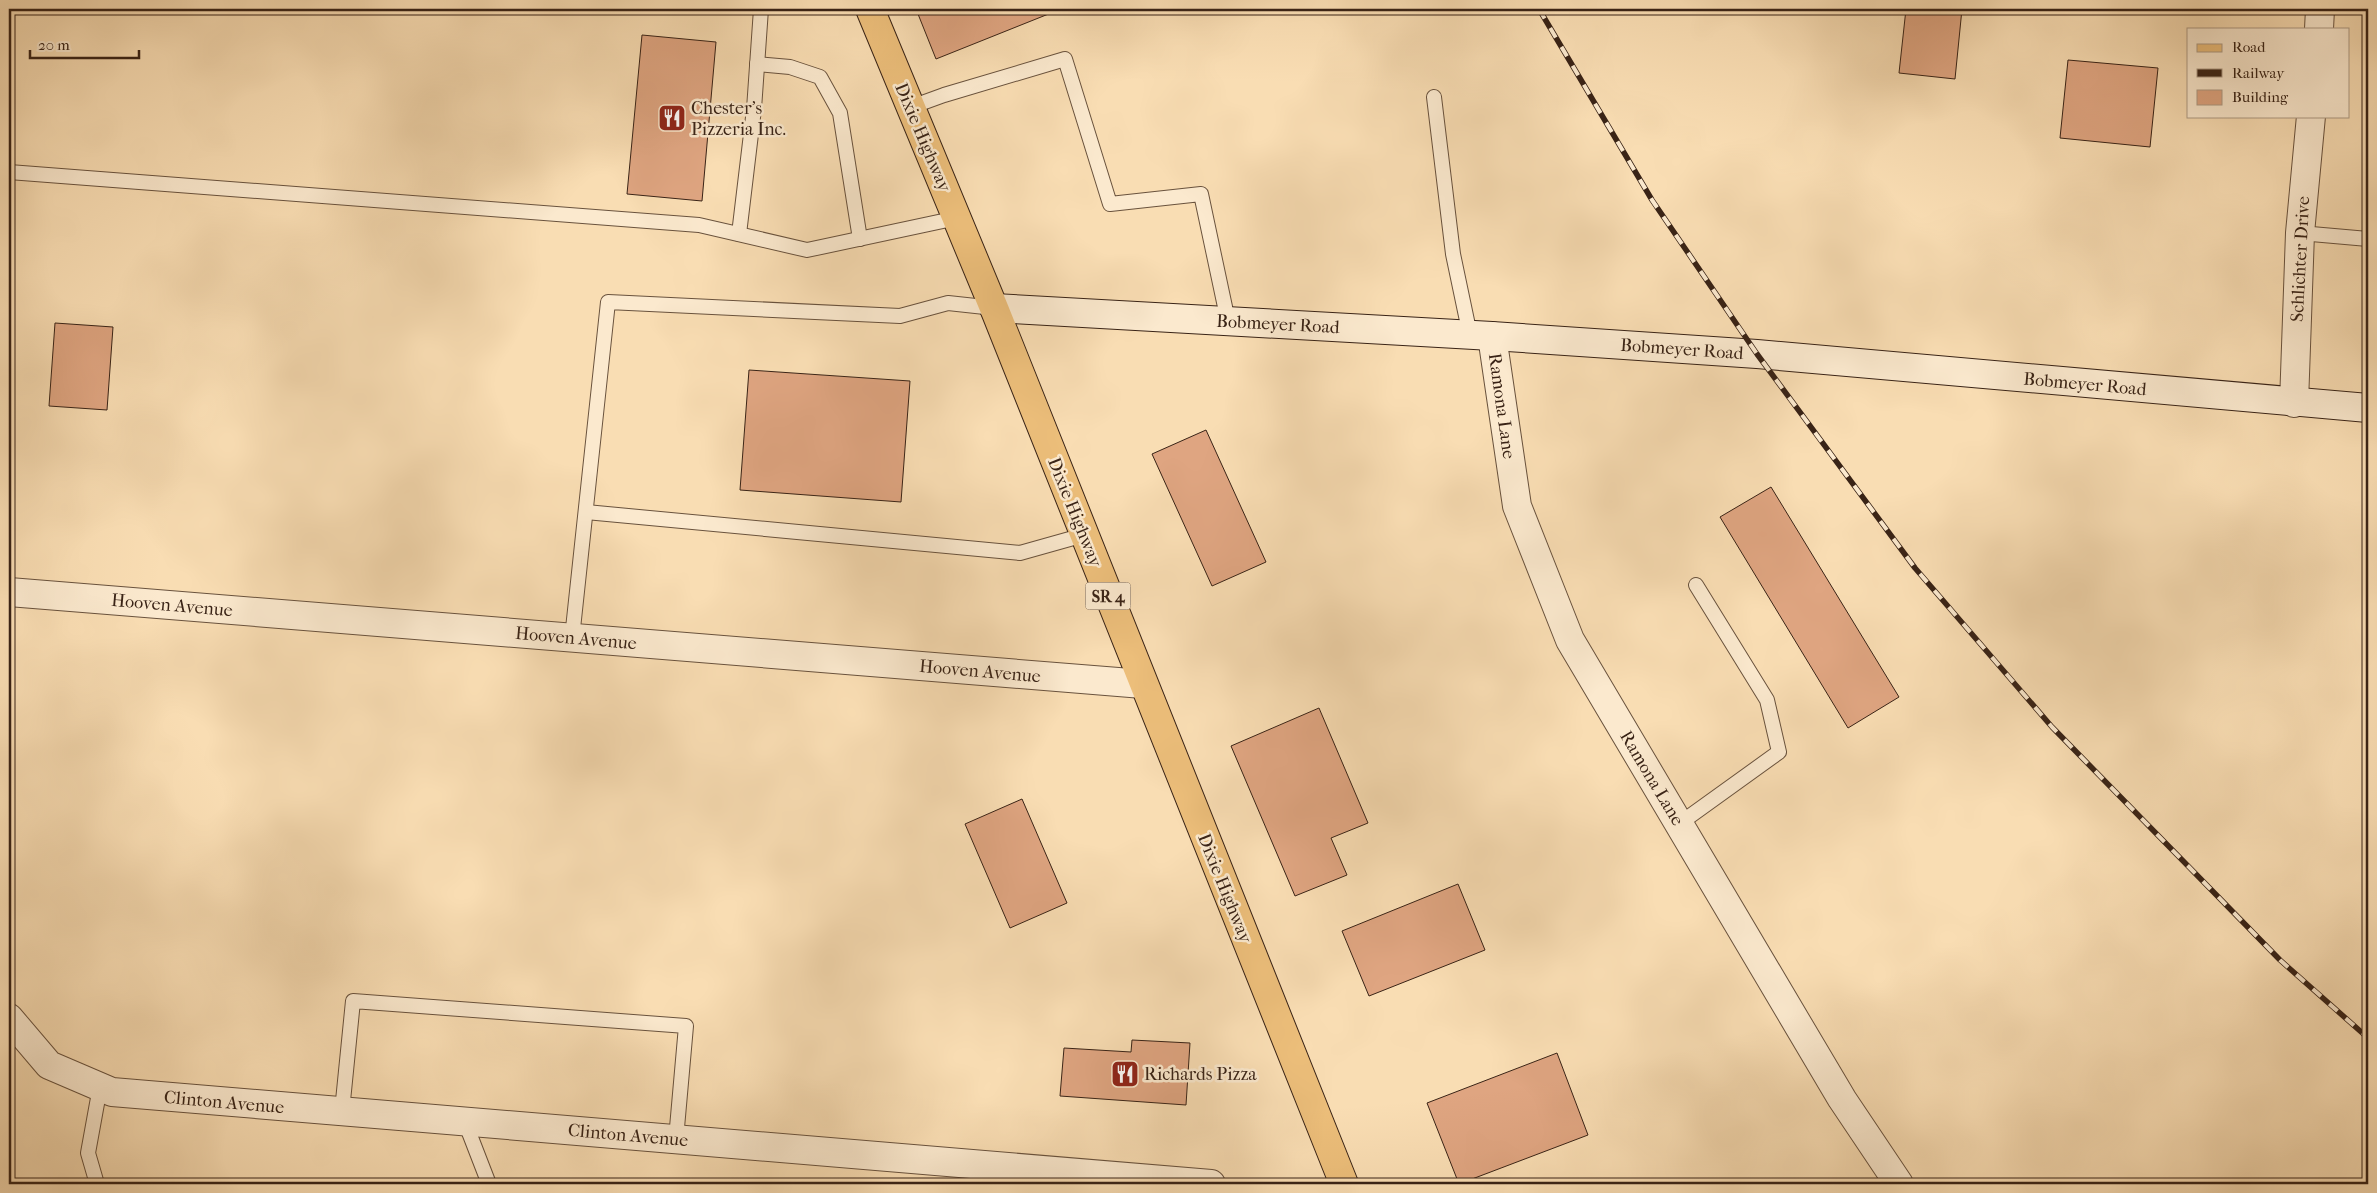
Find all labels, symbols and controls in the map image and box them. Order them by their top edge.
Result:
scale bar [30,28,139,60]
legend [2187,28,2350,118]
text: 20 m [38,36,70,54]
text: Road [2232,38,2266,56]
text: Railway [2232,64,2285,82]
street label: Dixie Highway [890,80,955,196]
text: Building [2232,88,2289,106]
place label: Chester's Pizzeria Inc. [691,98,786,140]
restaurant icon: Chester's Pizzeria Inc. [657,103,687,133]
street label: Schlichter Drive [2287,195,2314,323]
street label: Bobmeyer Road [1216,311,1340,338]
street label: Bobmeyer Road [1620,335,1744,364]
street label: Ramona Lane [1484,352,1519,460]
street label: Bobmeyer Road [2023,369,2147,400]
street label: Dixie Highway [1043,454,1107,571]
road number: SR 4 [1086,582,1130,610]
street label: Hooven Avenue [110,590,234,621]
street label: Hooven Avenue [514,623,638,654]
street label: Hooven Avenue [918,656,1042,687]
street label: Ramona Lane [1615,727,1688,829]
street label: Dixie Highway [1193,830,1257,947]
restaurant icon: Richards Pizza [1110,1059,1140,1089]
place label: Richards Pizza [1144,1064,1257,1085]
street label: Clinton Avenue [163,1087,285,1118]
street label: Clinton Avenue [567,1120,689,1151]

